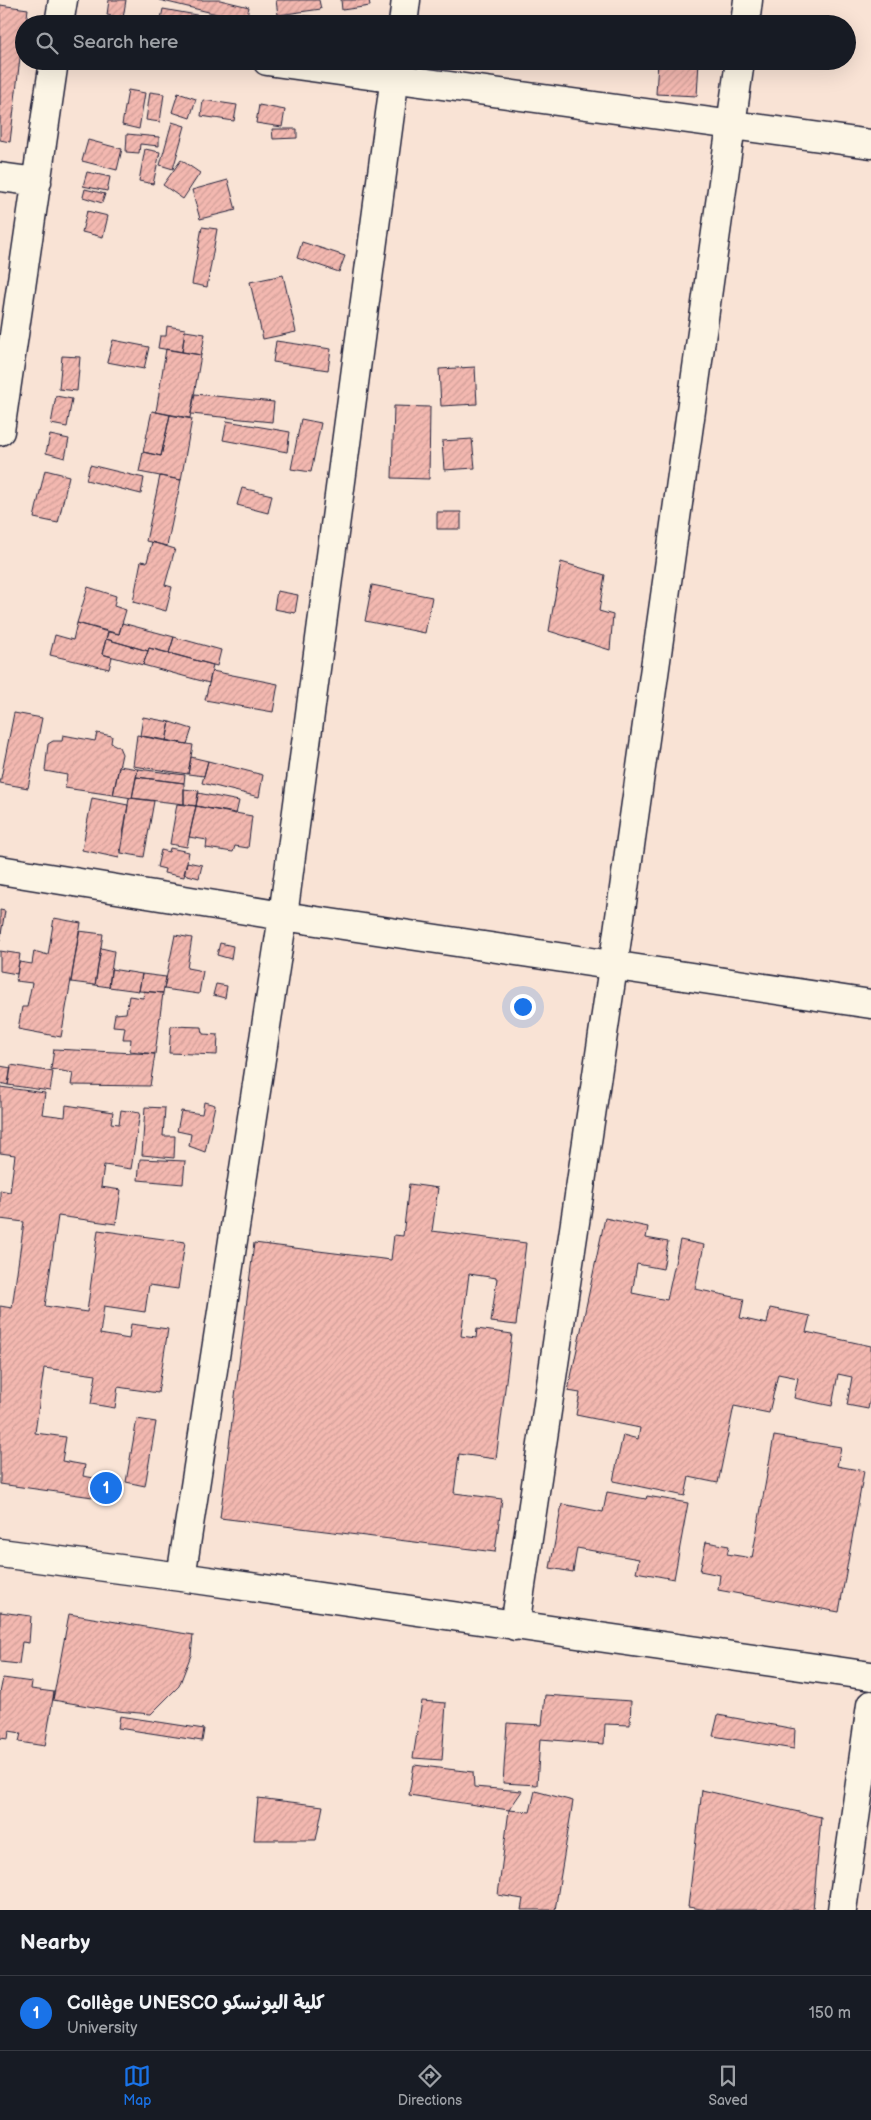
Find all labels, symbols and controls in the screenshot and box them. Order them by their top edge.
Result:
search box [15,15,856,70]
icon: search [33,29,61,57]
text: Search here [73,31,178,54]
your location [510,994,536,1020]
pin: 1 [90,1469,122,1507]
text: Nearby [20,1930,90,1955]
text: Collège UNESCO كلية اليونسكو [67,1992,325,2015]
text: 1 [33,2004,39,2023]
text: 150 m [809,2004,851,2023]
text: University [67,2019,138,2038]
tab: Map [123,2062,151,2109]
tab: Directions [398,2062,462,2109]
tab: Saved [708,2062,748,2109]

